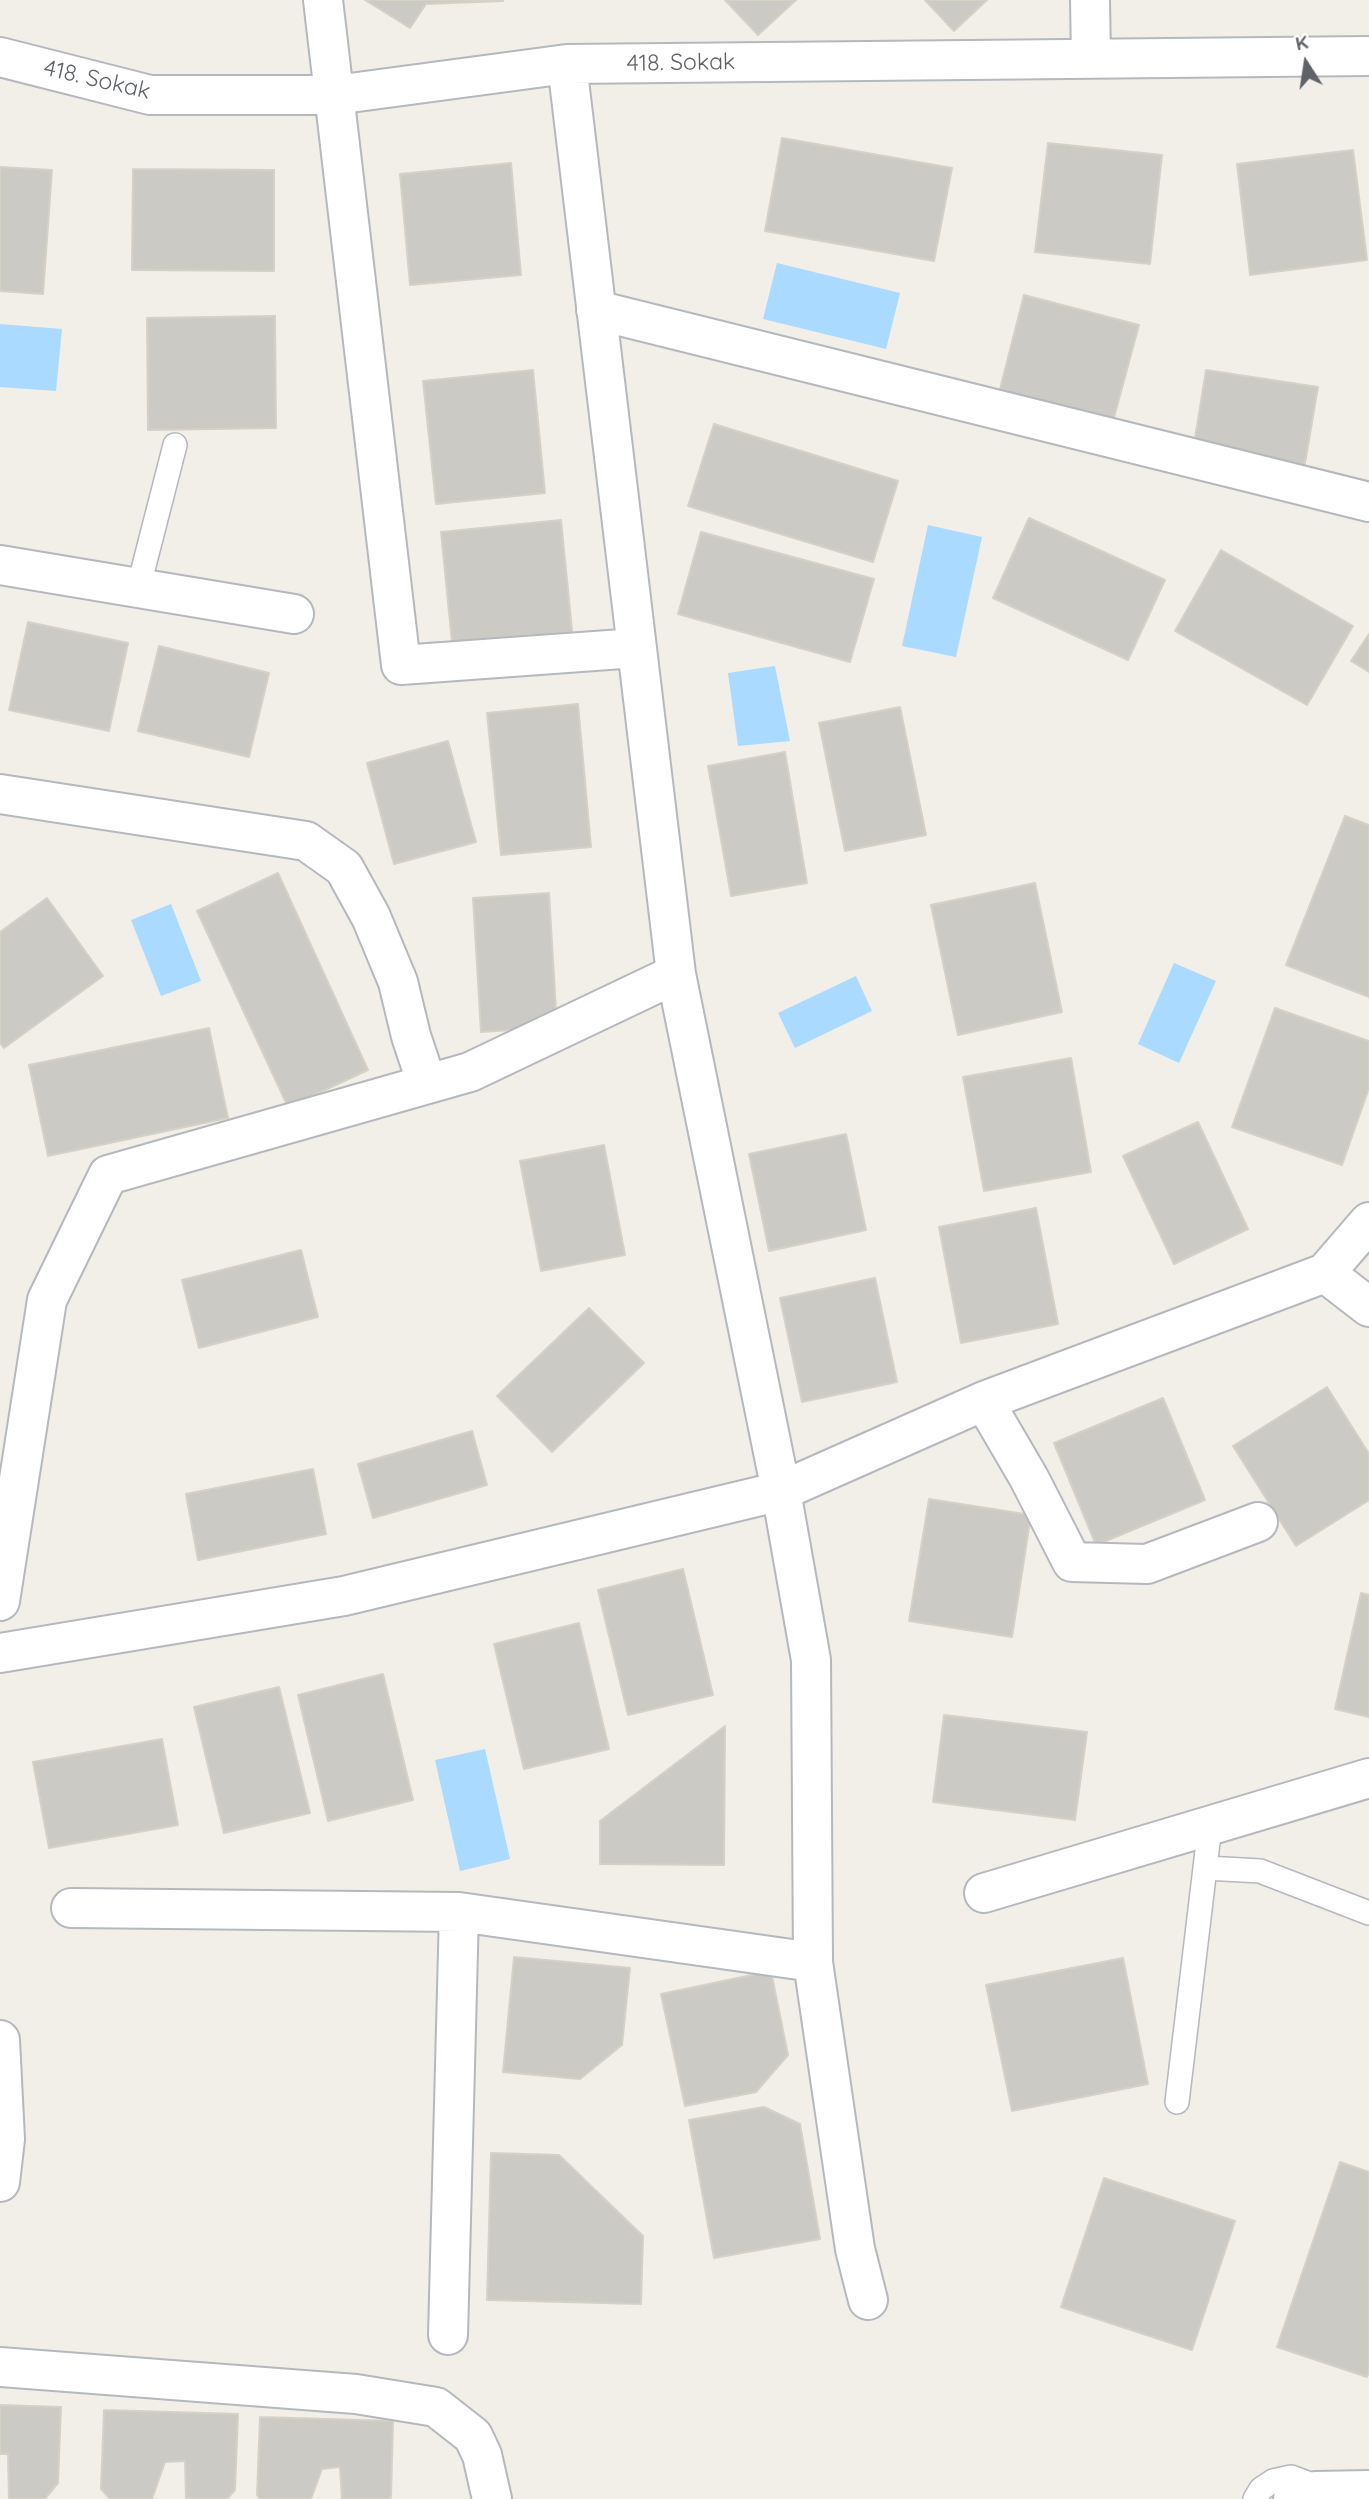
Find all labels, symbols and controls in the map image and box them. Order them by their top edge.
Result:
north arrow [1271,28,1341,98]
text: K [1293,29,1310,55]
street label: 418. Sokak [626,48,736,78]
street label: 418. Sokak [41,54,153,106]

